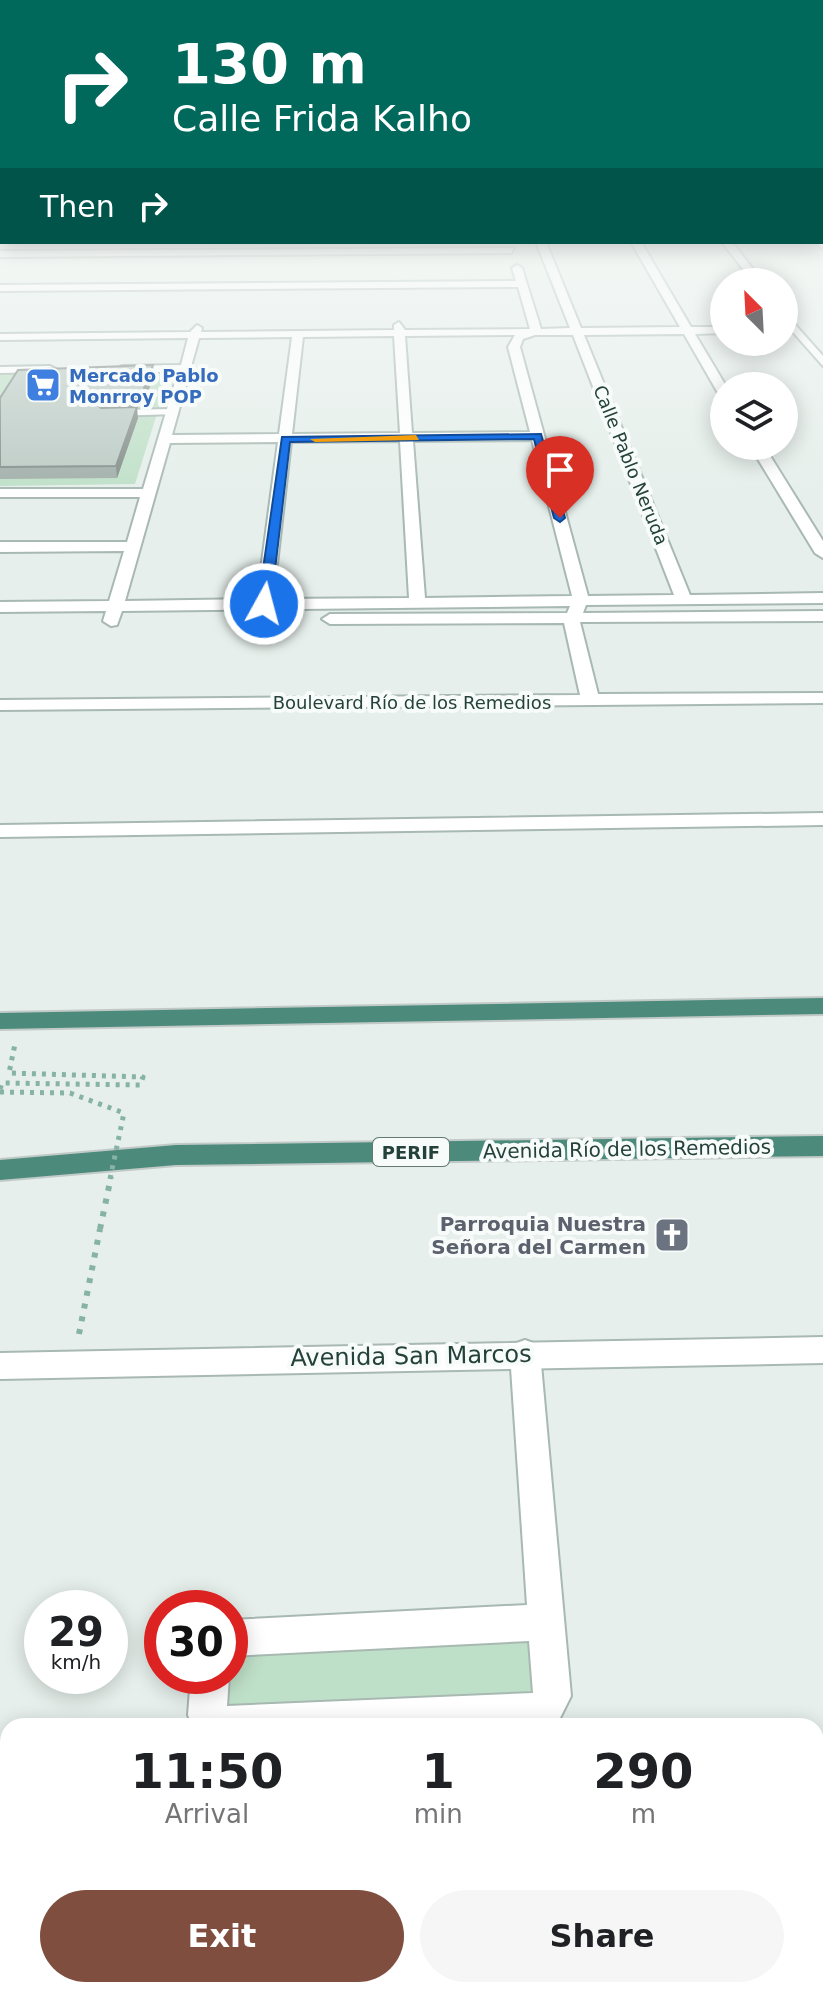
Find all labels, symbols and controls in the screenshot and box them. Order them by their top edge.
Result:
text: 130 m [172,31,367,96]
icon: right [40,32,144,136]
text: Calle Frida Kalho [172,98,472,139]
icon: right [131,184,175,228]
text: Then [40,189,115,224]
north arrow [710,268,798,356]
map controls [710,268,798,460]
place label: Mercado Pablo Monrroy POP [69,365,219,407]
supermarket icon: Mercado Pablo Monrroy POP [24,366,62,404]
button: layers [710,372,798,460]
street label: Calle Pablo Neruda [589,382,673,548]
pin [526,436,594,518]
icon: arrive [538,448,582,492]
position arrow [222,562,306,646]
street label: Boulevard Río de los Remedios [273,692,551,713]
street label: Avenida Río de los Remedios [483,1134,771,1164]
road number: PERIF [373,1138,449,1166]
place label: Parroquia Nuestra Señora del Carmen [431,1212,646,1259]
church icon: Parroquia Nuestra Señora del Carmen [653,1216,691,1254]
street label: Avenida San Marcos [290,1340,532,1372]
speed limit sign: 30 [144,1590,248,1694]
text: 29 [48,1609,104,1655]
text: km/h [51,1650,101,1674]
text: 11:50 [130,1743,283,1799]
text: 1 [422,1743,455,1799]
text: 290 [593,1743,693,1799]
text: Arrival [165,1799,249,1829]
text: min [414,1799,463,1829]
text: m [631,1799,656,1829]
button: Exit [40,1890,404,1982]
button: Share [420,1890,784,1982]

